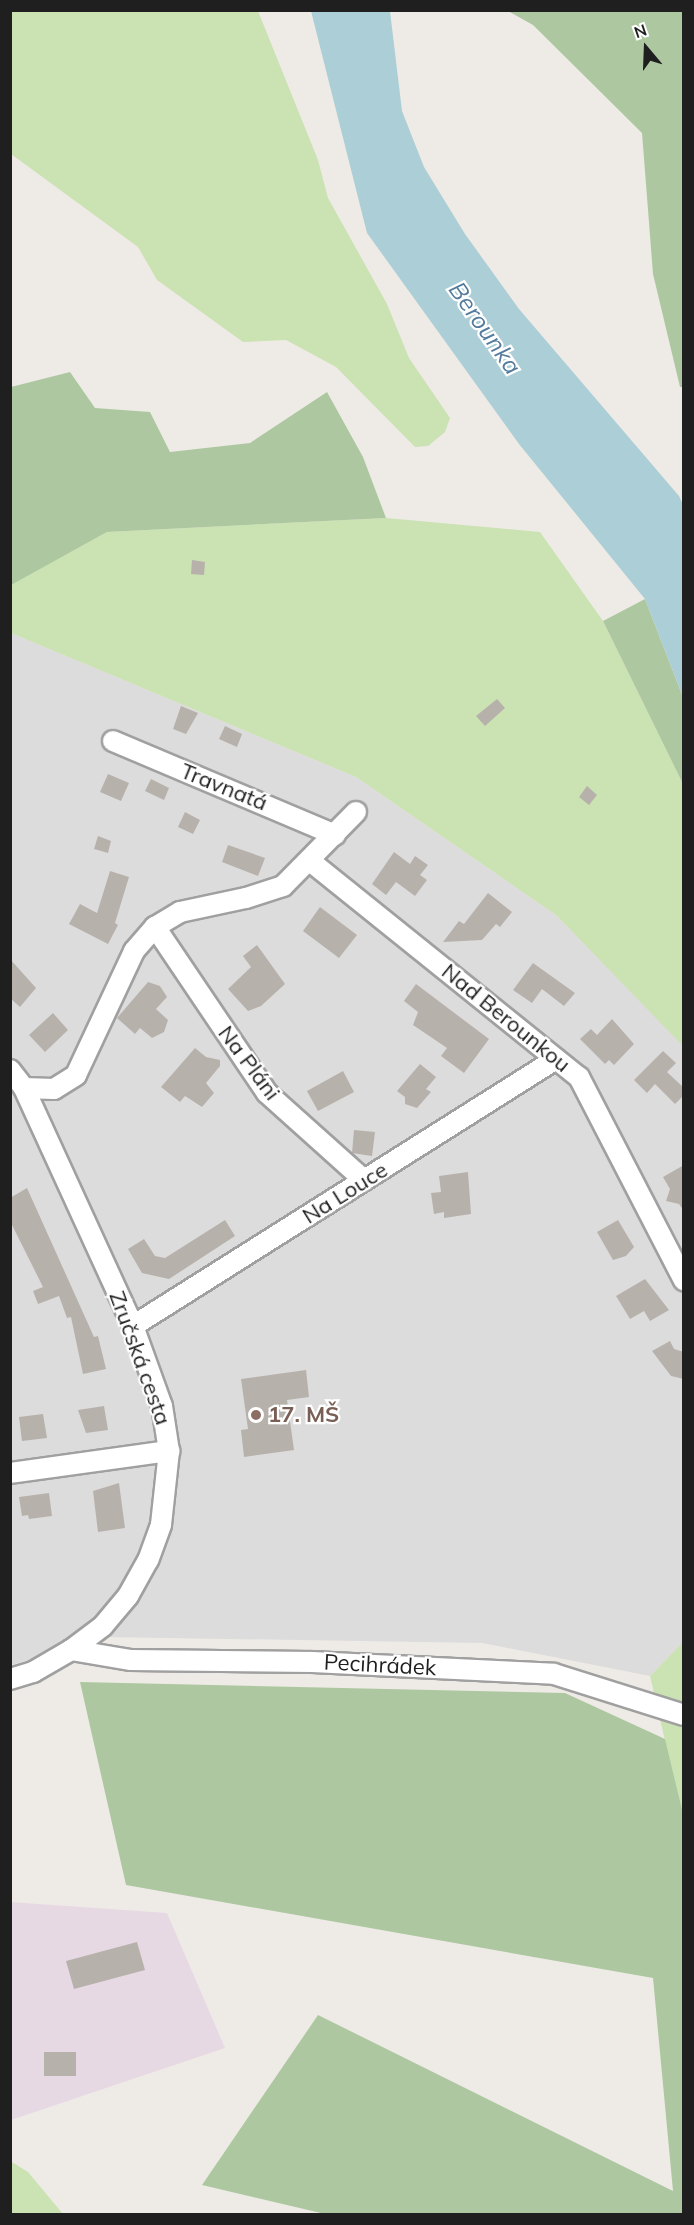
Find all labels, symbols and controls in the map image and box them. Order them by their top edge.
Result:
north arrow [616,18,676,78]
text: N [631,20,649,42]
water label: Berounka [443,276,527,380]
street label: Travnatá [177,758,271,816]
street label: Nad Berounkou [436,958,576,1078]
street label: Na Pláni [213,1021,285,1105]
street label: Na Louce [298,1157,392,1229]
street label: Zručská cesta [104,1288,176,1428]
place label: 17. MŠ [268,1402,339,1428]
marker: 17. MŠ [249,1408,263,1422]
street label: Pecihrádek [323,1649,437,1681]

